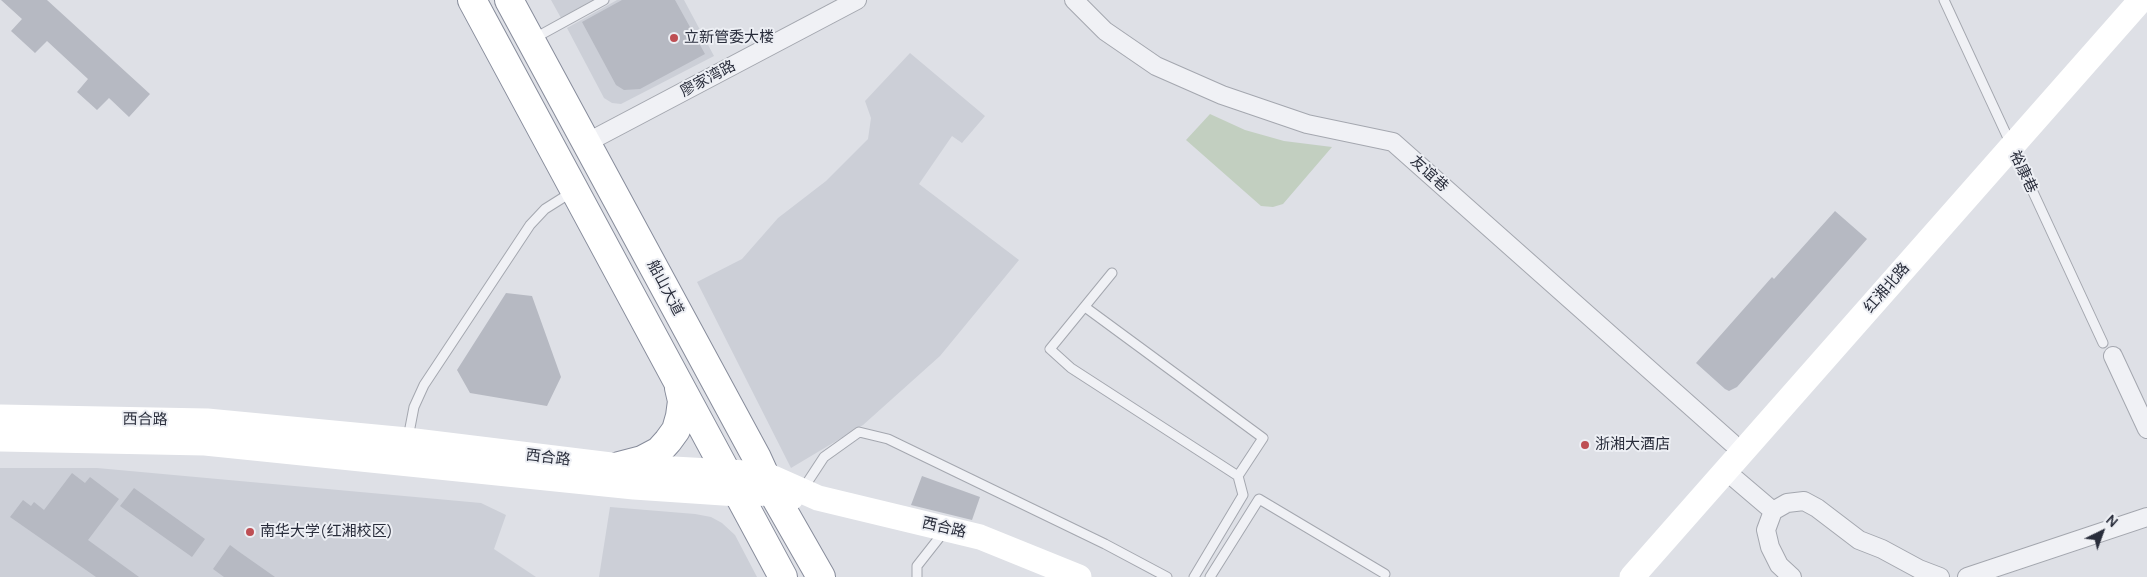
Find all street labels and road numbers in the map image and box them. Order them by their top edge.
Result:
street label: 廖家湾路 [677,57,739,101]
street label: 裕康巷 [2005,148,2041,196]
street label: 友谊巷 [1406,152,1452,196]
street label: 船山大道 [643,257,687,319]
street label: 红湘北路 [1861,259,1913,317]
street label: 西合路 [122,411,168,429]
street label: 西合路 [525,446,571,470]
street label: 西合路 [920,514,968,542]

